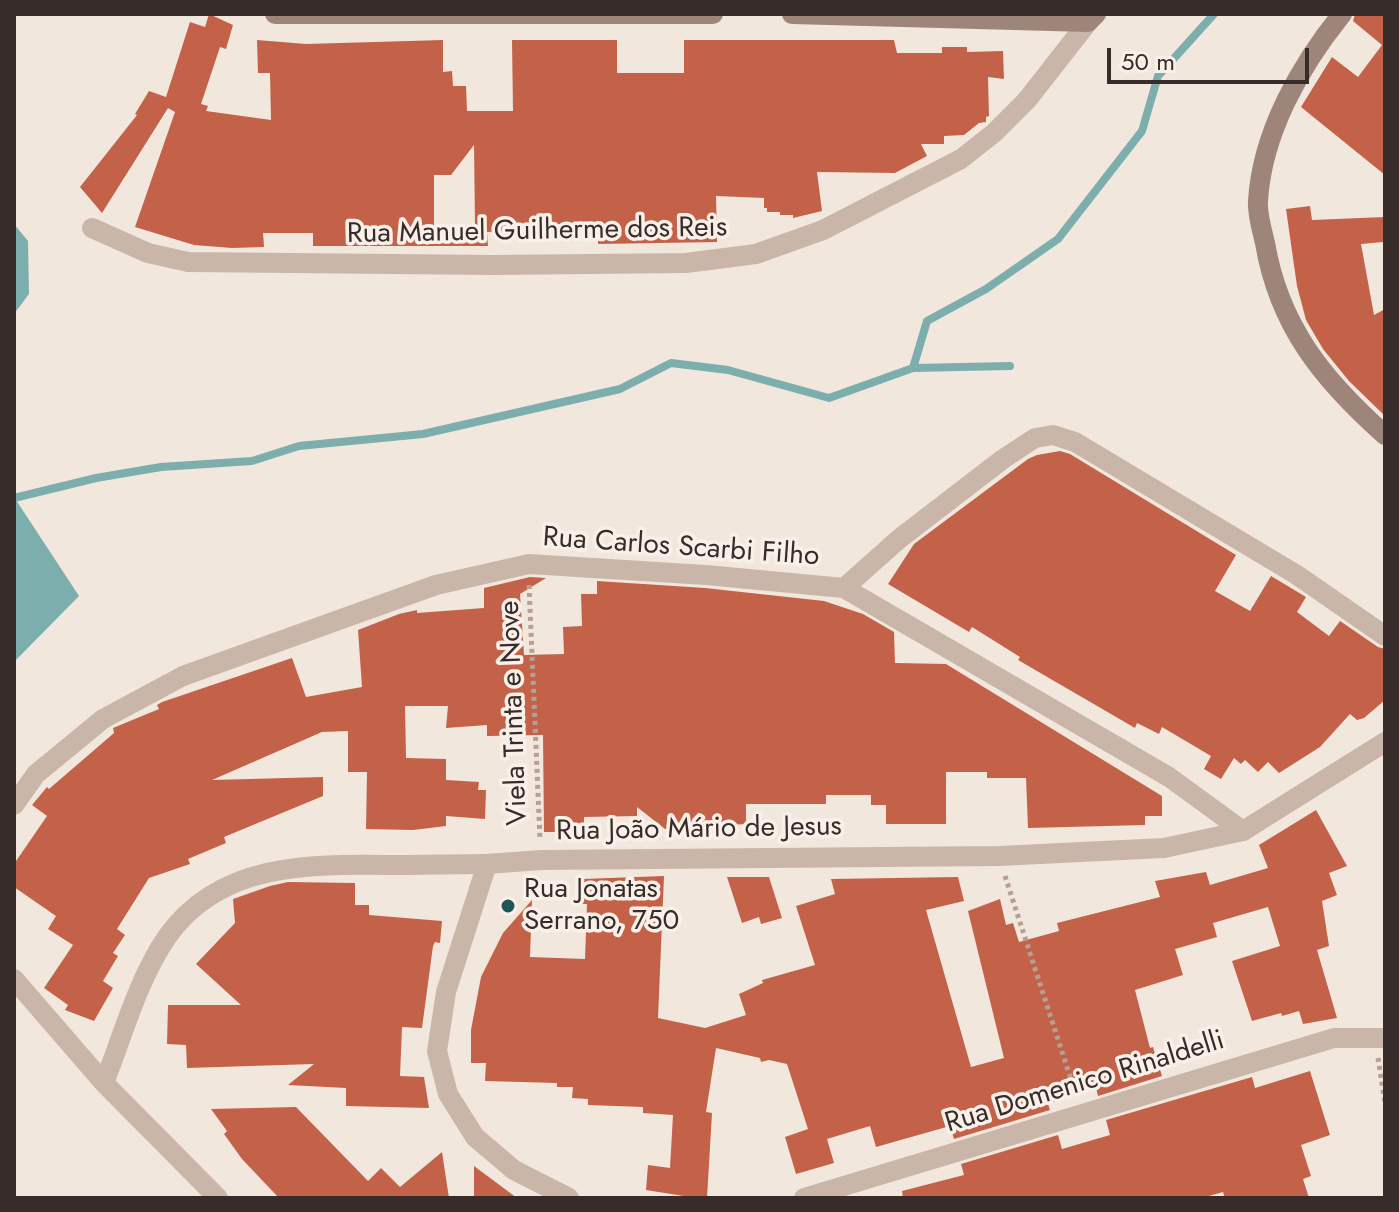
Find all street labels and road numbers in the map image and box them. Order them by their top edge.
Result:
street label: Rua Manuel Guilherme dos Reis [347,212,727,252]
street label: Rua Carlos Scarbi Filho [542,522,820,574]
street label: Viela Trinta e Nove [494,600,536,826]
street label: Rua João Mário de Jesus [556,811,842,849]
street label: Rua Domenico Rinaldelli [941,1025,1229,1141]

